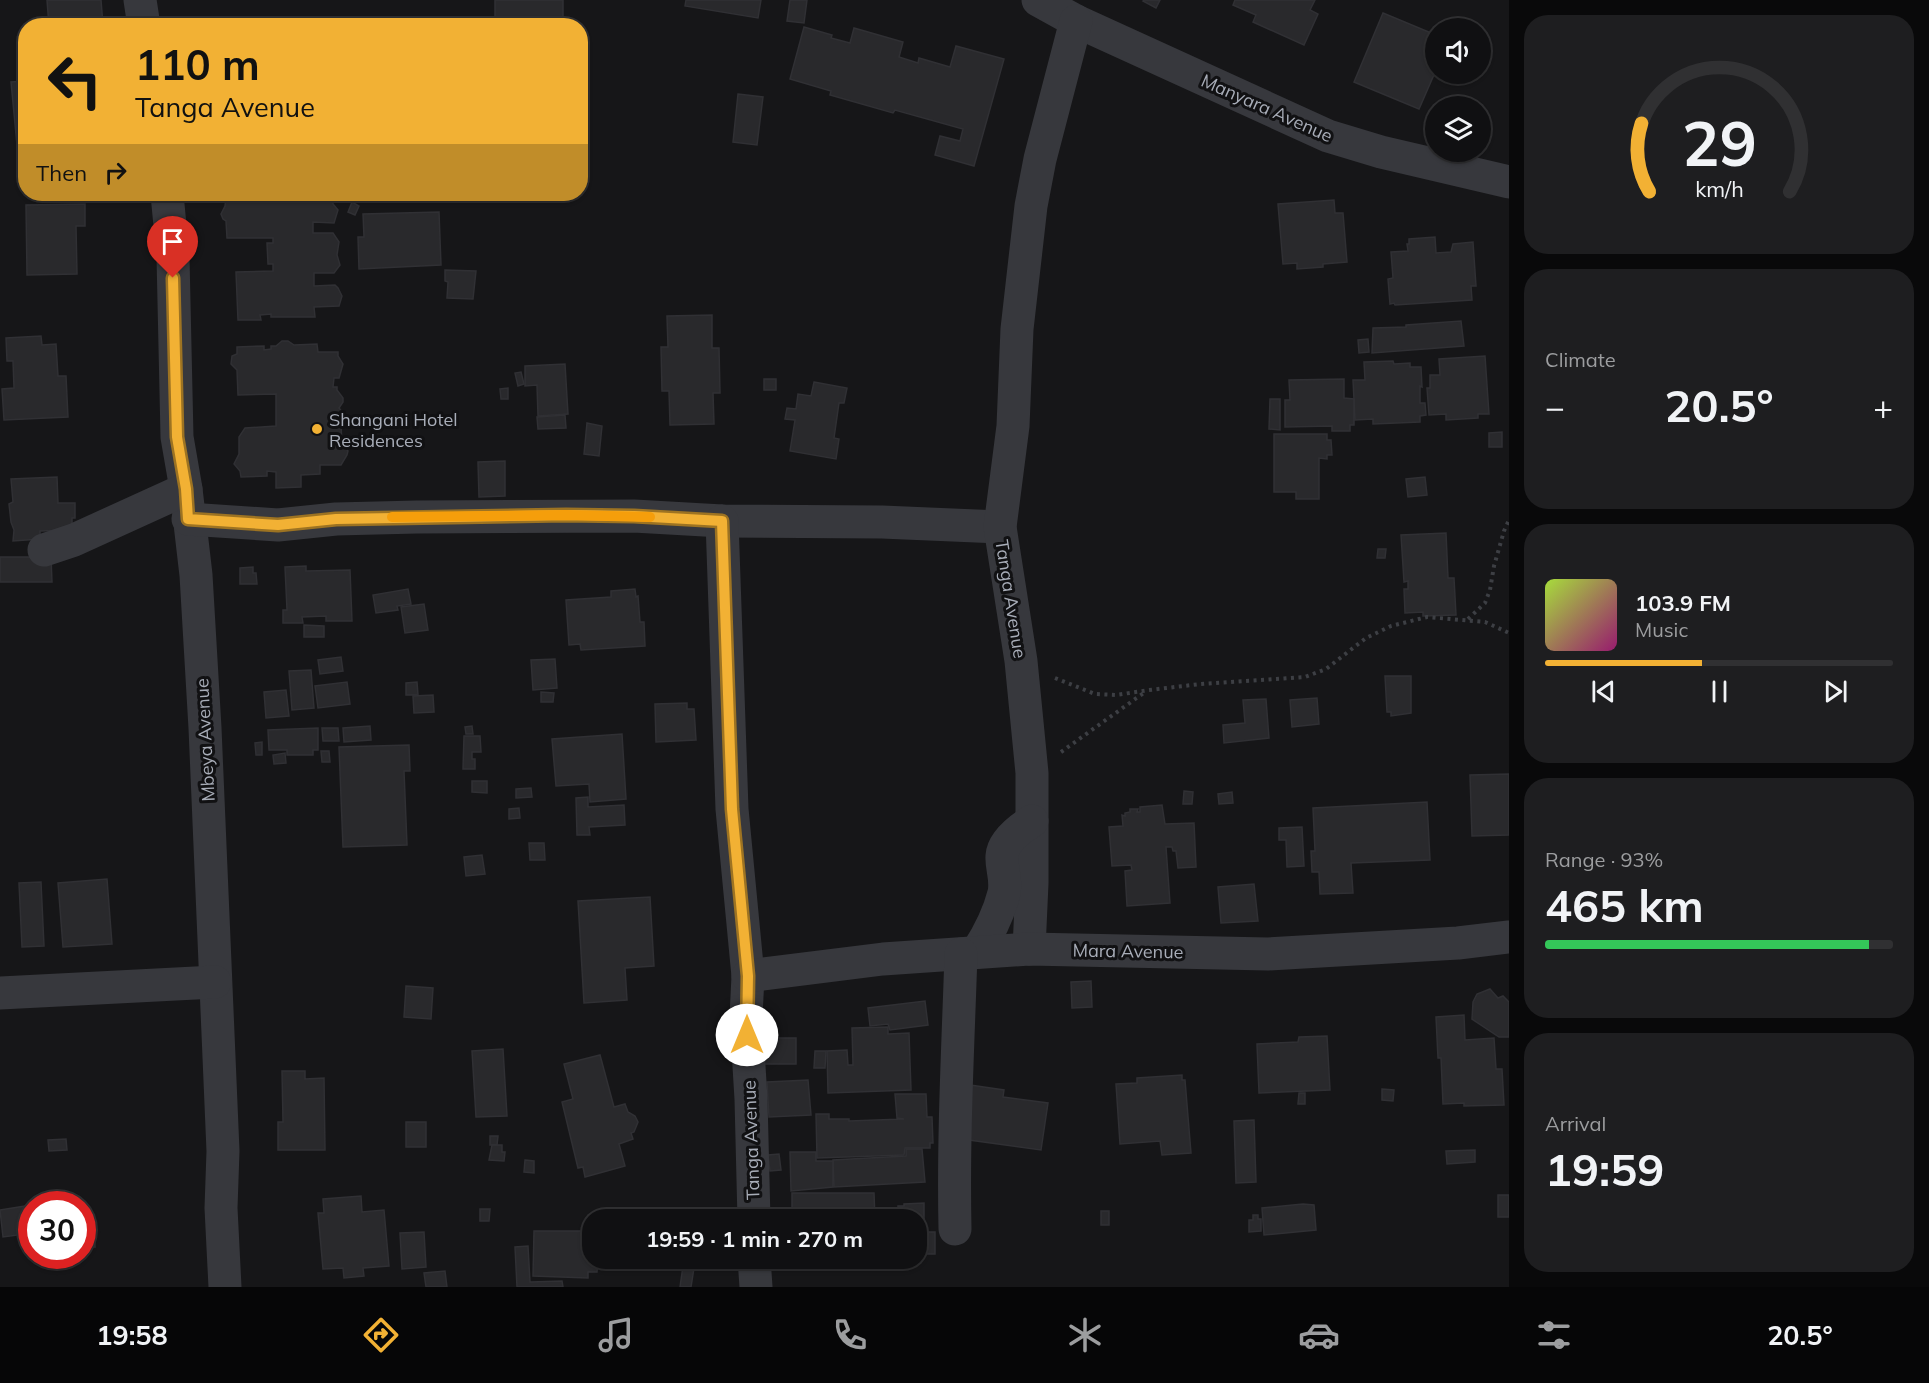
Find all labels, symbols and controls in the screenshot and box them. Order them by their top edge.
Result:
map controls [1425,18,1491,162]
button: sound [1425,18,1491,84]
text: 110 m [135,38,260,91]
icon: left [36,42,114,120]
street label: Manyara Avenue [1198,69,1336,147]
text: Tanga Avenue [135,90,315,124]
button: layers [1425,96,1491,162]
text: 29 [1682,103,1756,182]
icon: right [99,156,132,189]
text: Then [36,159,87,187]
text: km/h [1695,175,1743,202]
pin [147,216,198,278]
icon: arrive [156,225,189,258]
text: Climate [1545,347,1616,372]
text: 20.5° [1664,377,1774,433]
text: − [1545,386,1565,427]
text: + [1873,386,1893,427]
place label: Shangani Hotel Residences [329,408,458,452]
marker: Shangani Hotel Residences [310,422,324,436]
street label: Tanga Avenue [990,538,1032,660]
text: 103.9 FM [1635,589,1731,617]
text: Music [1635,617,1688,642]
icon: previous [1587,675,1620,708]
icon: pause [1703,675,1736,708]
icon: next [1819,675,1852,708]
street label: Mbeya Avenue [190,678,220,802]
text: Range · 93% [1545,847,1663,872]
text: 465 km [1545,877,1704,933]
street label: Mara Avenue [1072,939,1184,963]
position arrow [715,1003,779,1067]
street label: Tanga Avenue [737,1080,765,1200]
text: Arrival [1545,1111,1606,1136]
text: 19:59 [1545,1141,1664,1197]
speed limit sign: 30 [18,1191,96,1269]
text: 19:59 · 1 min · 270 m [646,1225,863,1253]
icon: directions [360,1314,402,1356]
icon: music [595,1314,637,1356]
icon: phone [829,1314,871,1356]
icon: climate [1064,1314,1106,1356]
icon: car [1298,1314,1340,1356]
icon: filters [1533,1314,1575,1356]
text: 19:58 [96,1318,168,1352]
text: 20.5° [1767,1318,1833,1352]

